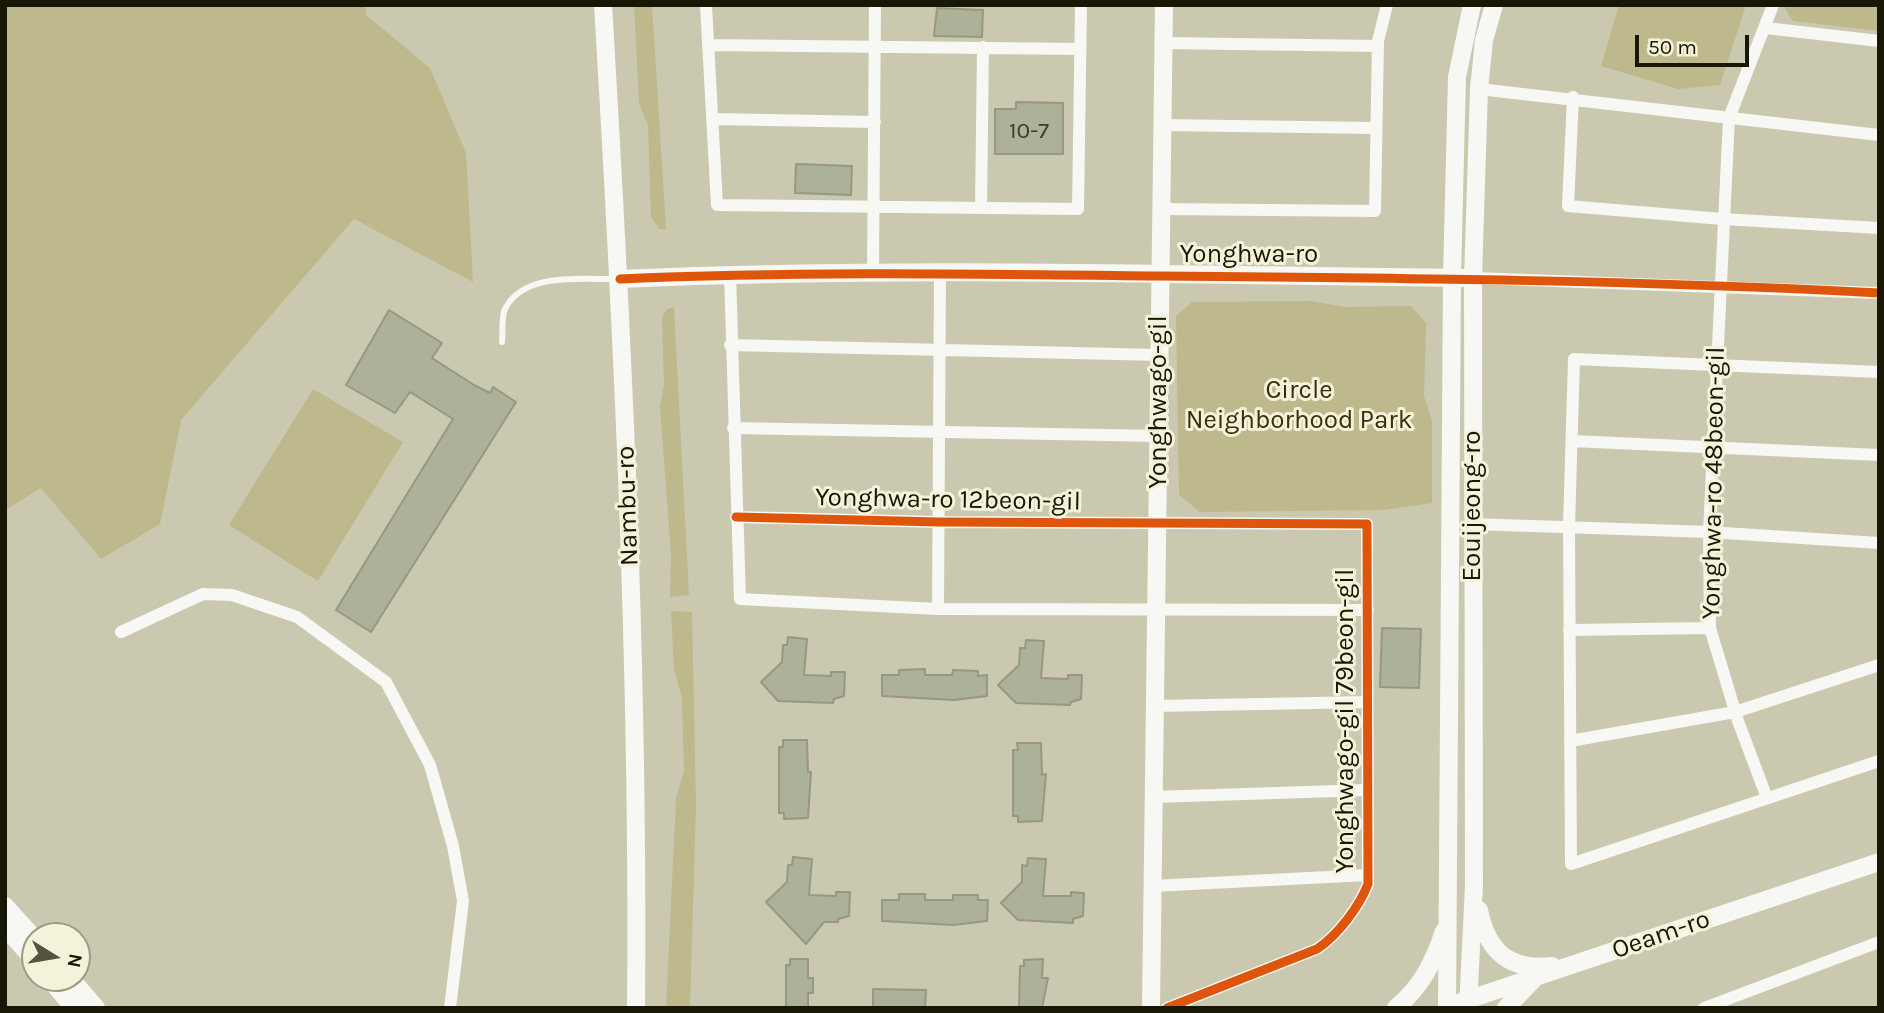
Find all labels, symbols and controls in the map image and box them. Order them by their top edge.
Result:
scale bar [1639,21,1753,65]
text: 50 m [1648,35,1697,59]
house number: 10-7 [1009,117,1049,145]
street label: Yonghwa-ro [1180,239,1318,271]
street label: Yonghwago-gil [1143,315,1175,489]
street label: Yonghwa-ro 48beon-gil [1696,346,1732,620]
park label: Circle Neighborhood Park [1186,375,1412,436]
street label: Eouijeong-ro [1457,430,1489,582]
street label: Nambu-ro [610,445,646,567]
street label: Yonghwa-ro 12beon-gil [815,482,1081,518]
street label: Yonghwago-gil 79beon-gil [1330,569,1362,873]
street label: Oeam-ro [1608,904,1714,966]
north arrow [21,922,91,992]
text: N [63,952,87,969]

